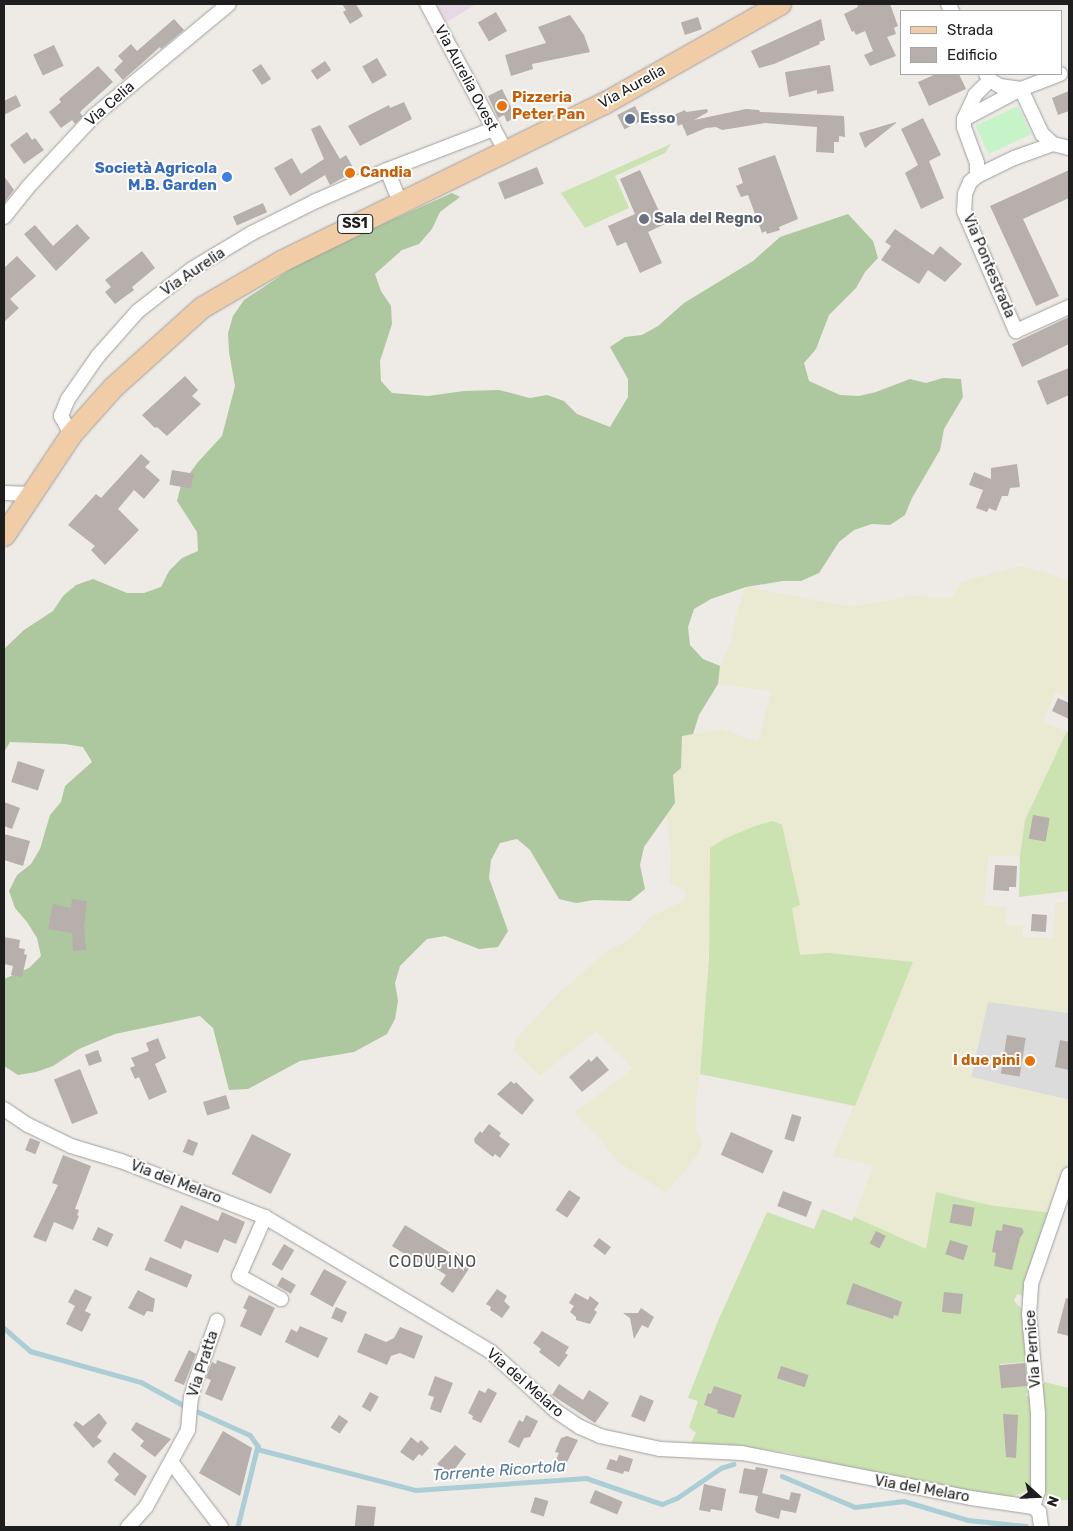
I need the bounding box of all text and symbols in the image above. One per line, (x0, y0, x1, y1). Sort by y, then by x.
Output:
legend (900, 10, 1063, 75)
text: Strada (947, 21, 993, 39)
street label: Via Aurelia Ovest (430, 22, 502, 134)
text: Edificio (947, 46, 997, 64)
street label: Via Aurelia (595, 61, 669, 113)
street label: Via Celia (82, 78, 138, 130)
place label: Pizzeria Peter Pan (512, 88, 585, 123)
marker: Pizzeria Peter Pan (496, 100, 508, 112)
place label: Esso (640, 110, 675, 128)
marker: Esso (624, 113, 636, 125)
place label: Società Agricola M.B. Garden (94, 159, 217, 194)
place label: Candia (360, 164, 412, 182)
marker: Candia (344, 167, 356, 179)
marker: Società Agricola M.B. Garden (221, 171, 233, 183)
place label: Sala del Regno (654, 210, 762, 228)
street label: Via Pontestrada (959, 211, 1019, 321)
road number: SS1 (336, 212, 374, 235)
marker: Sala del Regno (638, 213, 650, 225)
street label: Via Aurelia (157, 244, 229, 300)
place label: I due pini (953, 1052, 1020, 1070)
marker: I due pini (1024, 1055, 1036, 1067)
street label: Via del Melaro (128, 1156, 224, 1208)
district label: CODUPINO (388, 1252, 478, 1272)
street label: Via Pernice (1021, 1309, 1045, 1389)
street label: Via Pratta (184, 1329, 222, 1399)
street label: Via del Melaro (483, 1345, 567, 1421)
water label: Torrente Ricortola (432, 1457, 566, 1485)
north arrow (1013, 1471, 1063, 1521)
street label: Via del Melaro (873, 1472, 971, 1506)
text: N (1043, 1494, 1062, 1509)

